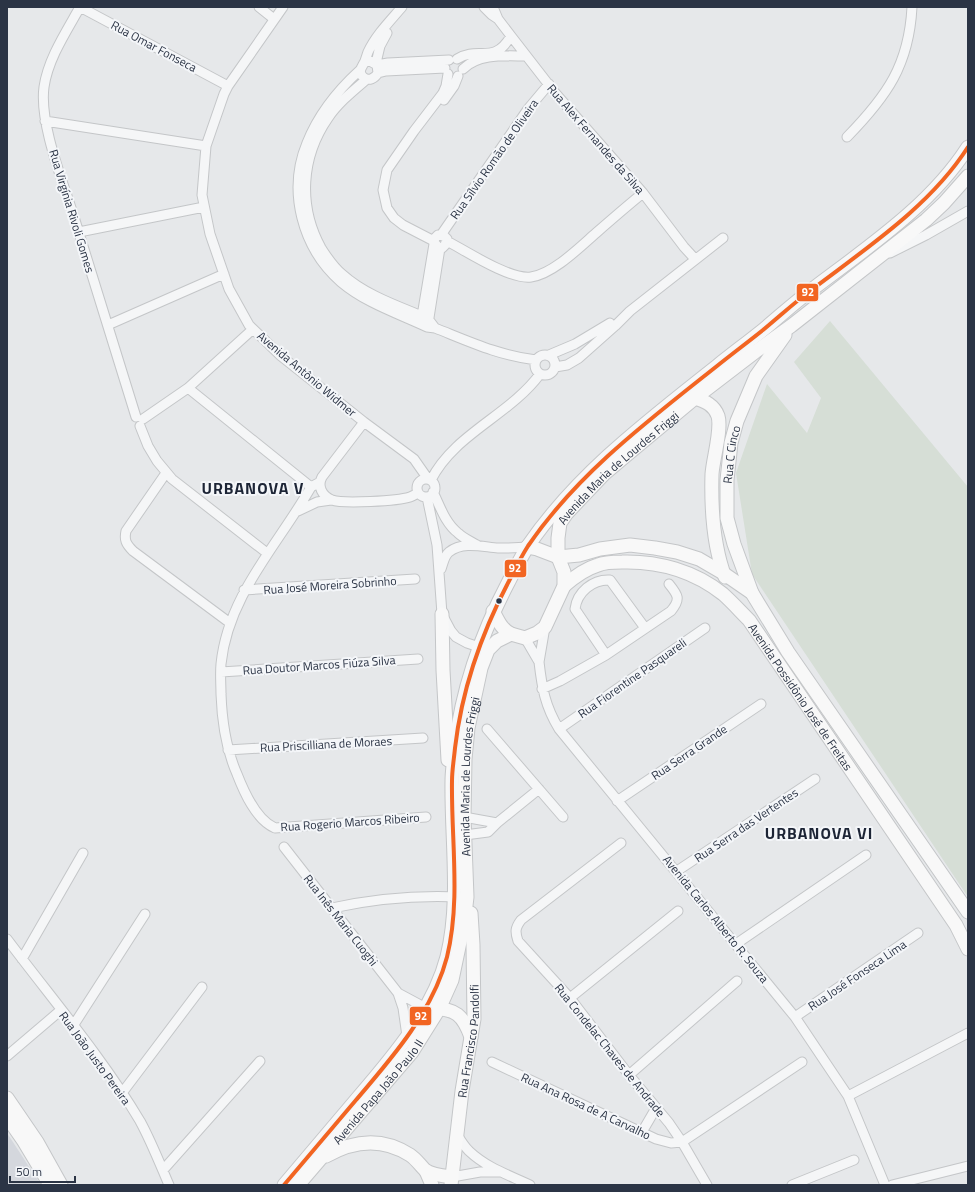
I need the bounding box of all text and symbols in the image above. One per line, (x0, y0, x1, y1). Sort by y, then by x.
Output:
street label: Rua Omar Fonseca (108, 15, 200, 77)
street label: Rua Alex Fernandes da Silva (543, 80, 649, 198)
street label: Rua Sílvio Romão de Oliveira (445, 95, 543, 223)
street label: Rua Virgínia Rivoli Gomes (44, 147, 100, 275)
line badge: 92 (796, 283, 819, 302)
text: 92 (802, 284, 814, 300)
street label: Avenida Antônio Widmer (253, 327, 361, 421)
street label: Avenida Maria de Lourdes Friggi (552, 406, 683, 528)
street label: Rua C Cinco (717, 423, 745, 484)
district label: URBANOVA V (201, 476, 305, 500)
line badge: 92 (504, 559, 527, 578)
text: 92 (509, 560, 521, 576)
street label: Rua José Moreira Sobrinho (263, 571, 397, 599)
unlabelled marker (494, 596, 504, 606)
street label: Avenida Possidônio José de Freitas (744, 619, 858, 774)
street label: Rua Fiorentine Pasquareli (574, 633, 690, 723)
street label: Rua Doutor Marcos Fiúza Silva (242, 650, 396, 680)
street label: Avenida Maria de Lourdes Friggi (454, 695, 484, 857)
street label: Rua Serra Grande (647, 719, 731, 785)
street label: Rua Priscilliana de Moraes (259, 731, 393, 757)
street label: Rua Serra das Vertentes (690, 783, 802, 867)
street label: Rua Rogerio Marcos Ribeiro (280, 808, 420, 836)
district label: URBANOVA VI (765, 821, 873, 845)
street label: Avenida Carlos Alberto R. Souza (658, 851, 774, 987)
street label: Rua Inês Maria Cuoghi (299, 870, 383, 970)
street label: Rua José Fonseca Lima (804, 935, 910, 1015)
street label: Rua Condelac Chaves de Andrade (550, 979, 670, 1121)
street label: Rua Francisco Pandolfi (452, 984, 483, 1099)
line badge: 92 (409, 1006, 432, 1026)
street label: Rua João Justo Pereira (54, 1007, 136, 1109)
text: 92 (415, 1008, 427, 1024)
street label: Avenida Papa João Paulo II (328, 1035, 428, 1148)
street label: Rua Ana Rosa de A Carvalho (518, 1068, 654, 1144)
scale bar (10, 1158, 75, 1184)
text: 50 m (16, 1162, 42, 1181)

